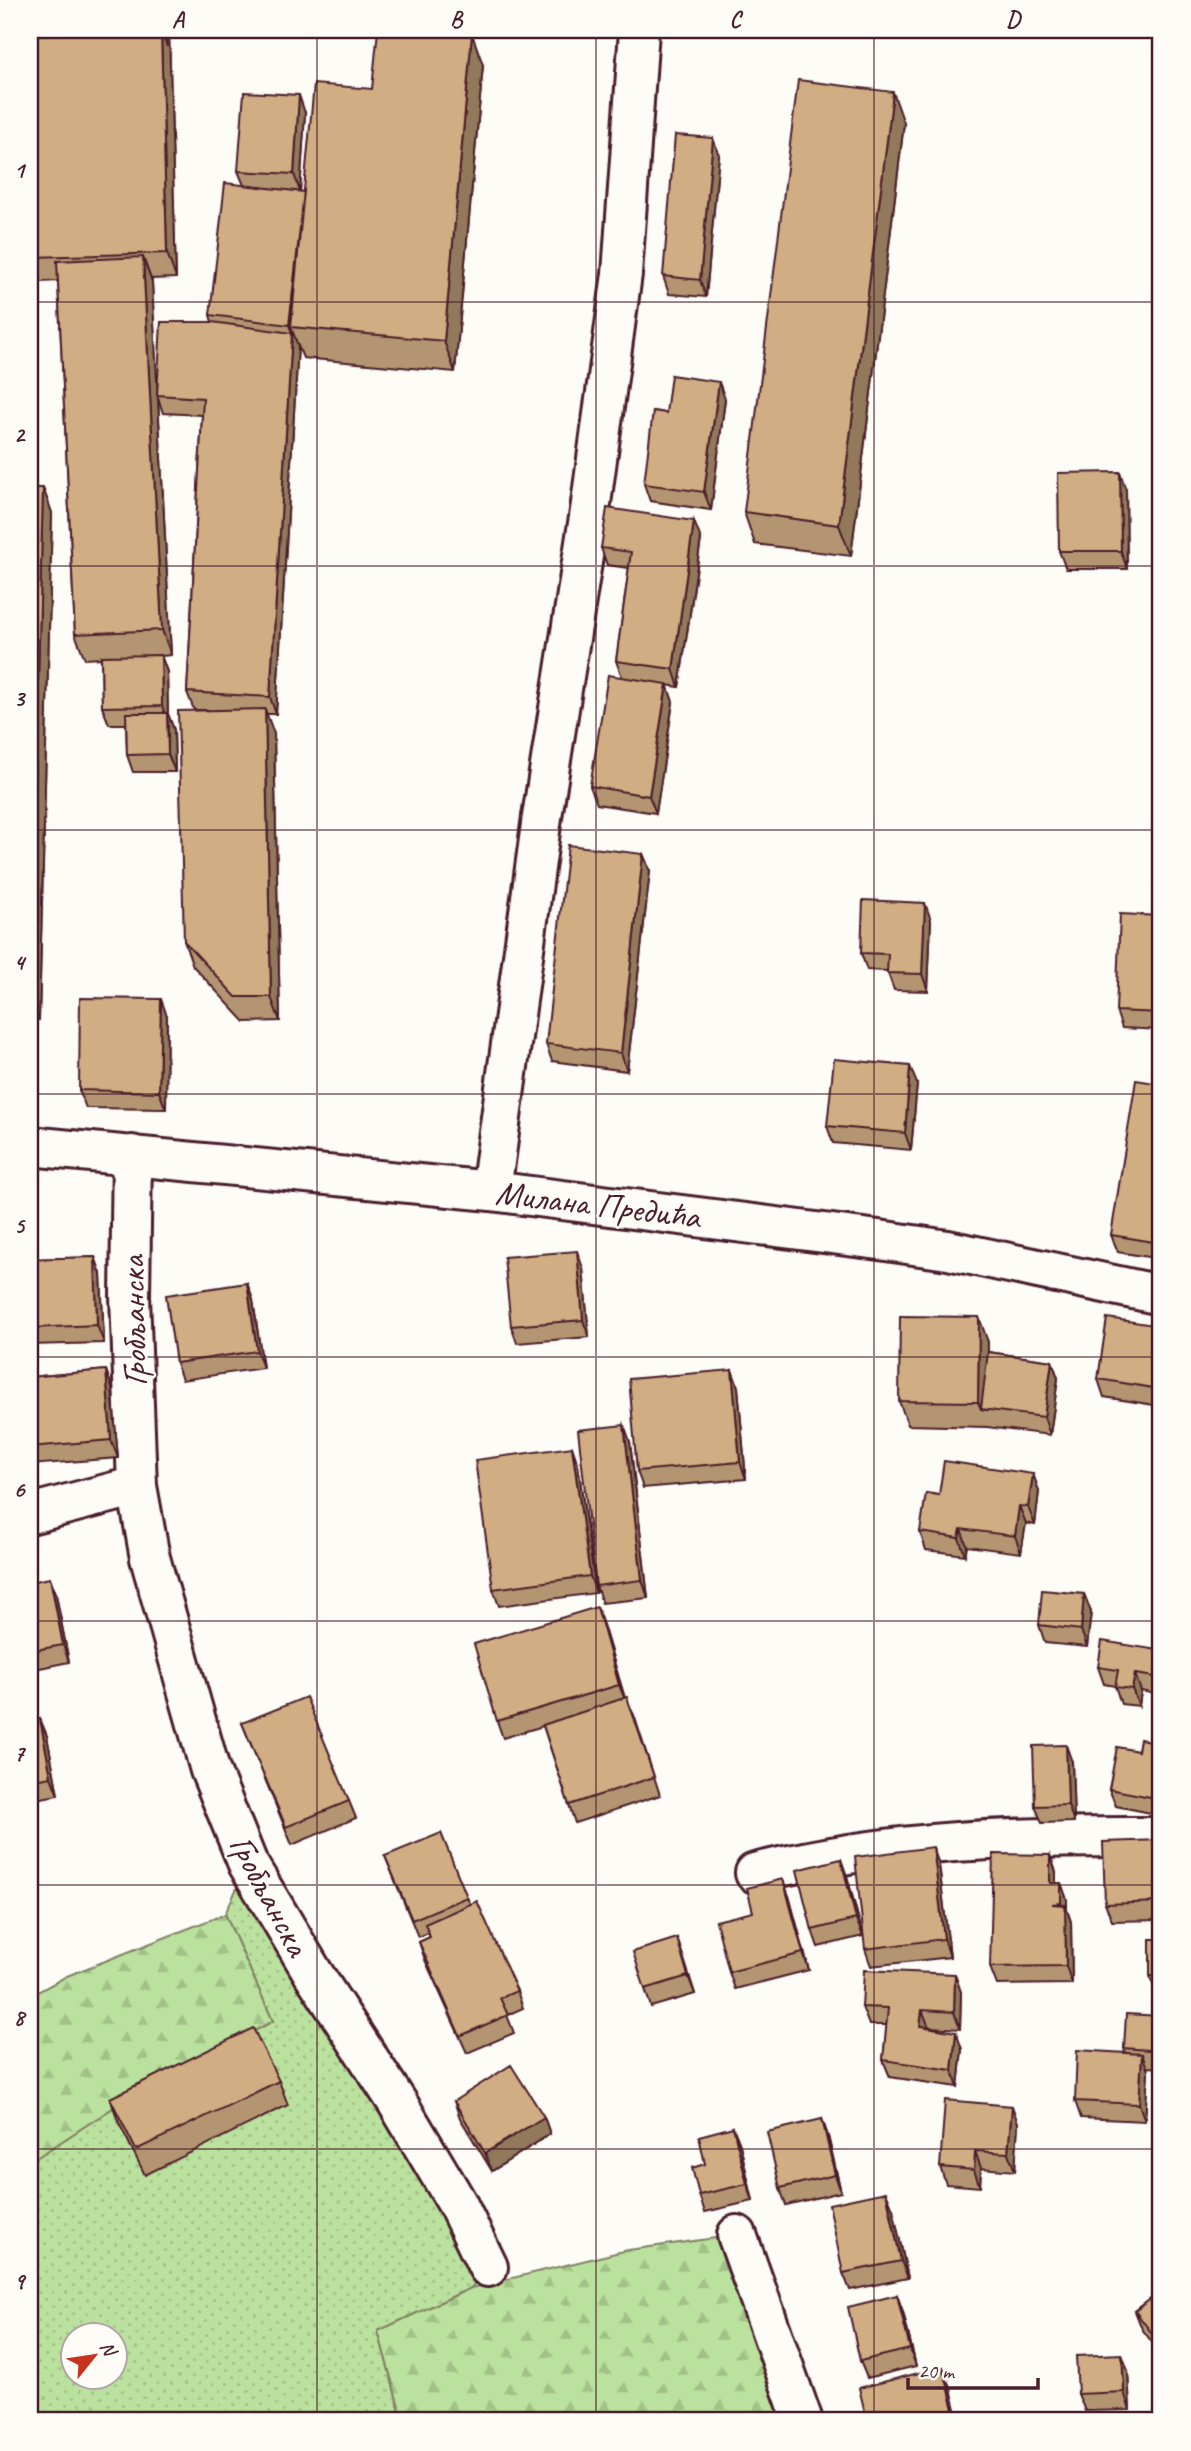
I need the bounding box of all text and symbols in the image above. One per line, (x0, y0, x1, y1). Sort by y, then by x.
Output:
text: A (172, 5, 186, 34)
text: B (450, 5, 464, 34)
text: C (730, 5, 744, 34)
text: D (1006, 5, 1022, 34)
text: 1 (14, 156, 27, 185)
text: 2 (14, 420, 27, 449)
text: 3 (14, 684, 27, 713)
text: 4 (14, 948, 27, 977)
street label: Милана Предића (493, 1170, 705, 1240)
text: 5 (14, 1211, 26, 1240)
street label: Гробљанска (110, 1253, 157, 1387)
text: 6 (14, 1475, 27, 1504)
text: 7 (14, 1739, 27, 1768)
street label: Гробљанска (219, 1827, 321, 1965)
text: 8 (14, 2003, 27, 2032)
text: 9 (14, 2267, 27, 2296)
north arrow (60, 2322, 130, 2392)
text: N (95, 2337, 123, 2362)
scale bar (908, 2346, 1037, 2390)
text: 20 m (918, 2358, 956, 2384)

